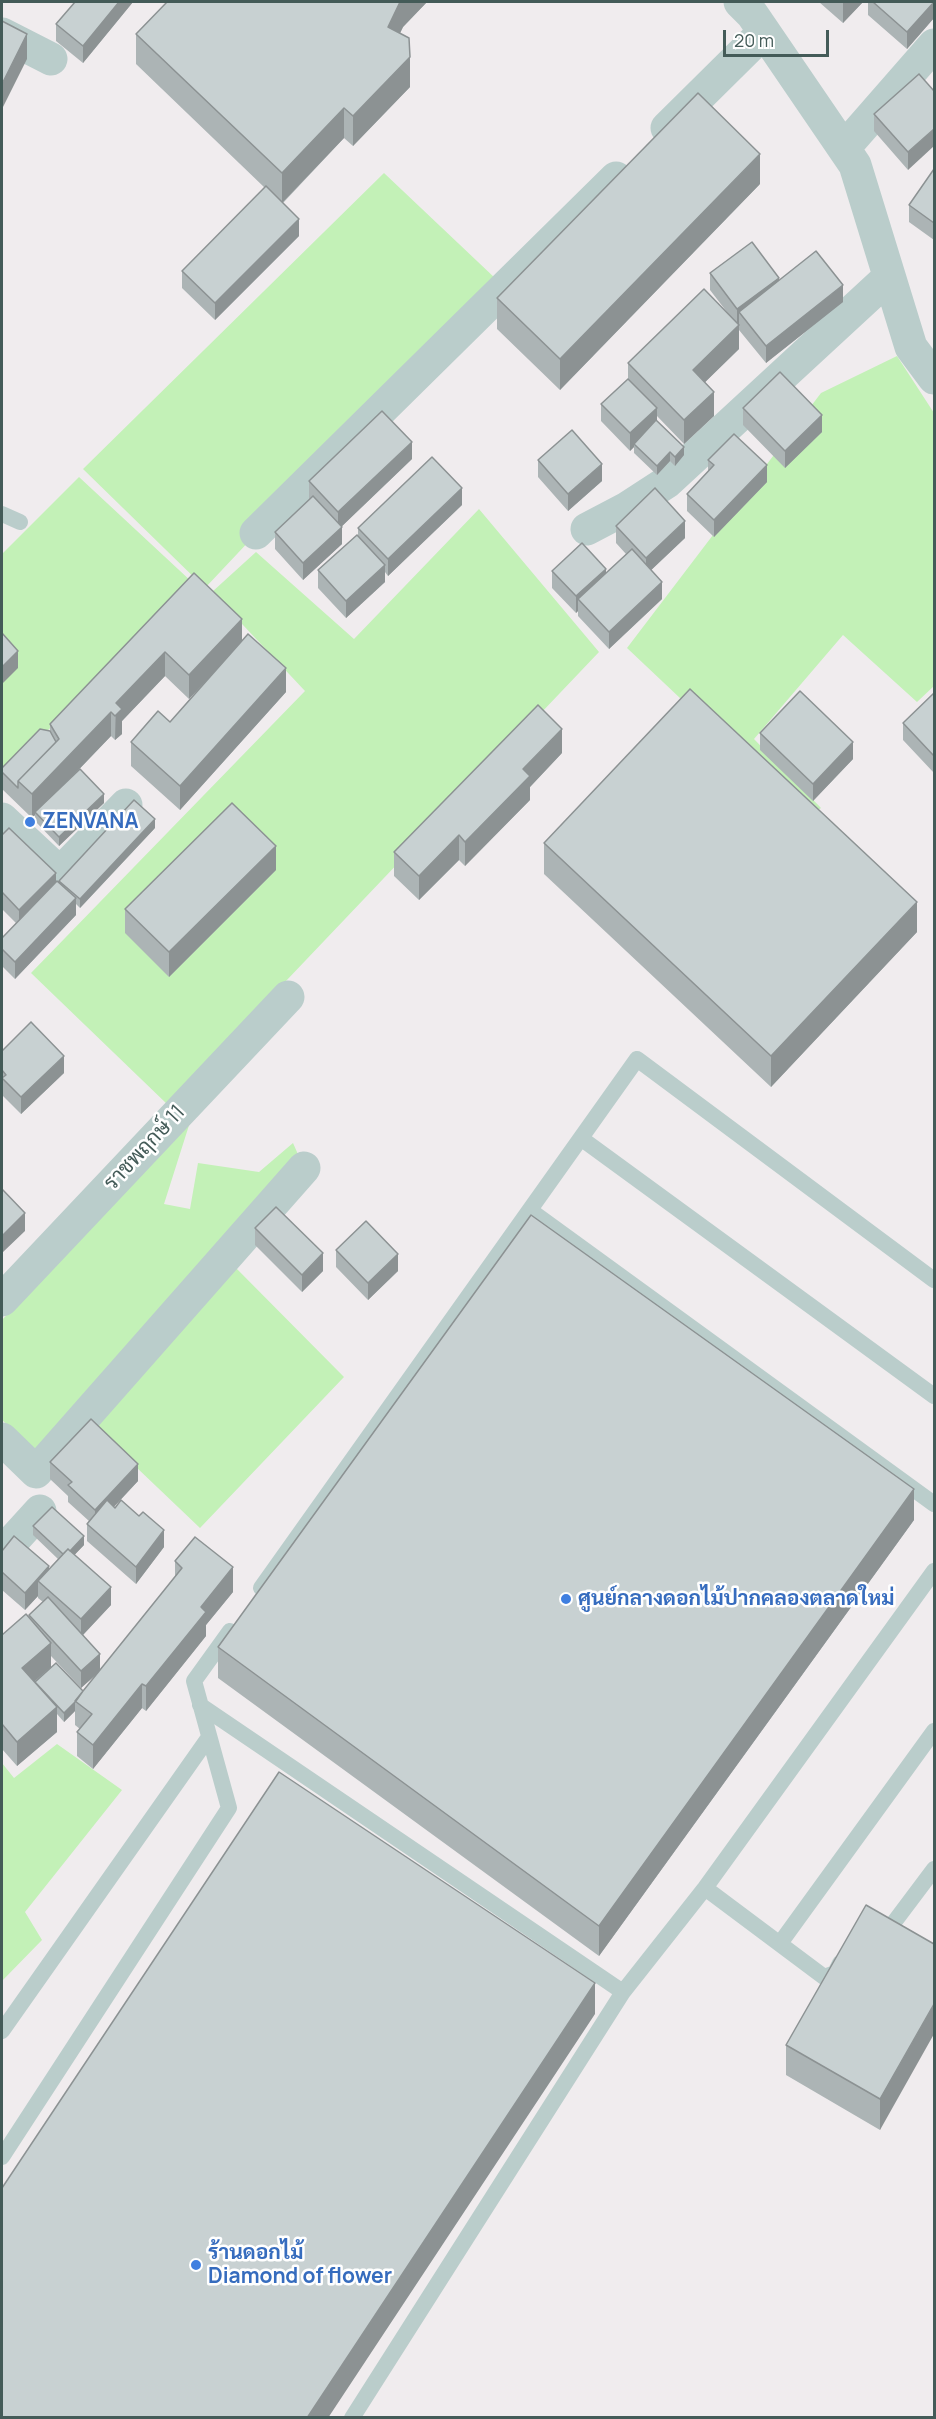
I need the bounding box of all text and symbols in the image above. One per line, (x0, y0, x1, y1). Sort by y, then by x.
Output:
scale bar (726, 18, 832, 56)
text: 20 m (734, 28, 774, 52)
place label: ZENVANA (42, 809, 139, 835)
marker: ZENVANA (23, 815, 37, 829)
street label: ราชพฤกษ์ 11 (99, 1100, 191, 1196)
place label: ศูนย์กลางดอกไม้ปากคลองตลาดใหม่ (578, 1586, 895, 1612)
marker: ศูนย์กลางดอกไม้ปากคลองตลาดใหม่ (559, 1592, 573, 1606)
place label: ร้านดอกไม้ Diamond of flower (208, 2240, 392, 2290)
marker: ร้านดอกไม้ Diamond of flower (189, 2258, 203, 2272)

